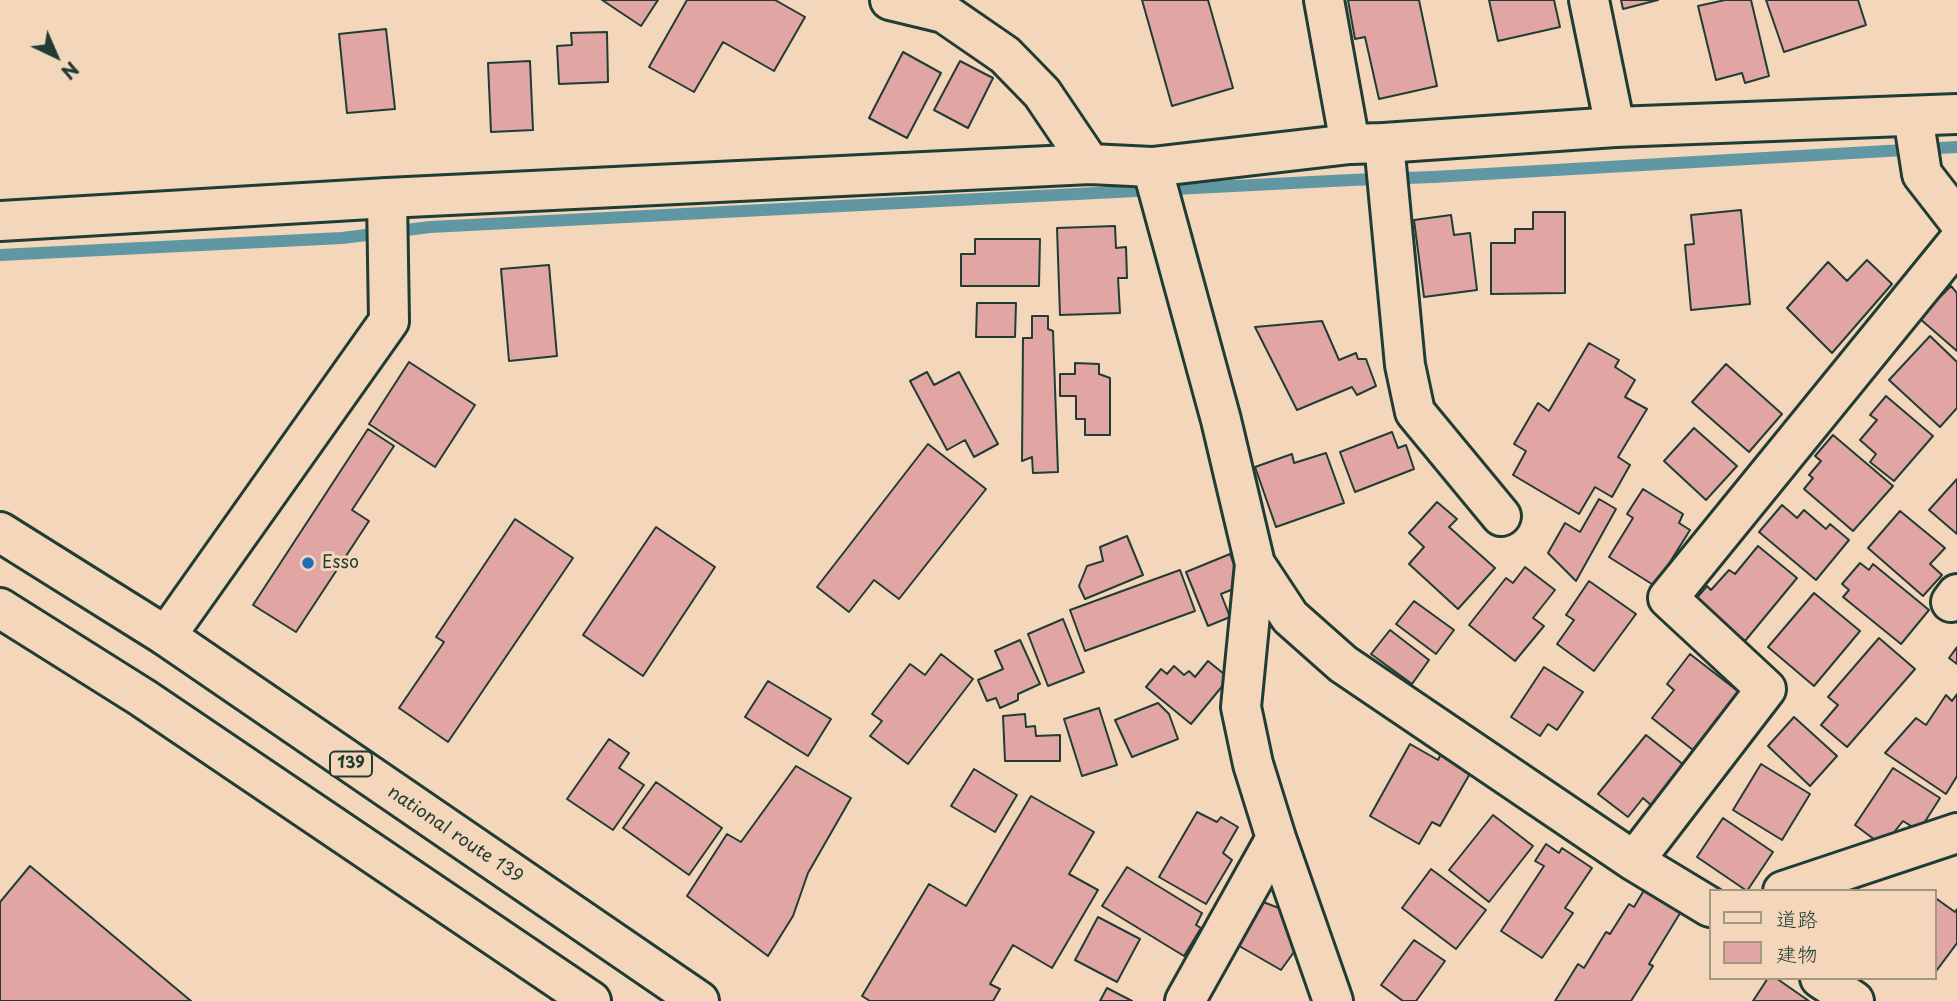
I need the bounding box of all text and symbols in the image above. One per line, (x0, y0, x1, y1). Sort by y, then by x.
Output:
north arrow (21, 21, 91, 91)
text: N (55, 56, 86, 86)
place label: Esso (322, 552, 359, 574)
marker: Esso (300, 555, 316, 571)
road number: 139 (330, 751, 372, 776)
street label: national route 139 (383, 782, 527, 888)
legend (1708, 889, 1936, 980)
text: 道路 (1776, 902, 1818, 934)
text: 建物 (1776, 937, 1818, 969)

